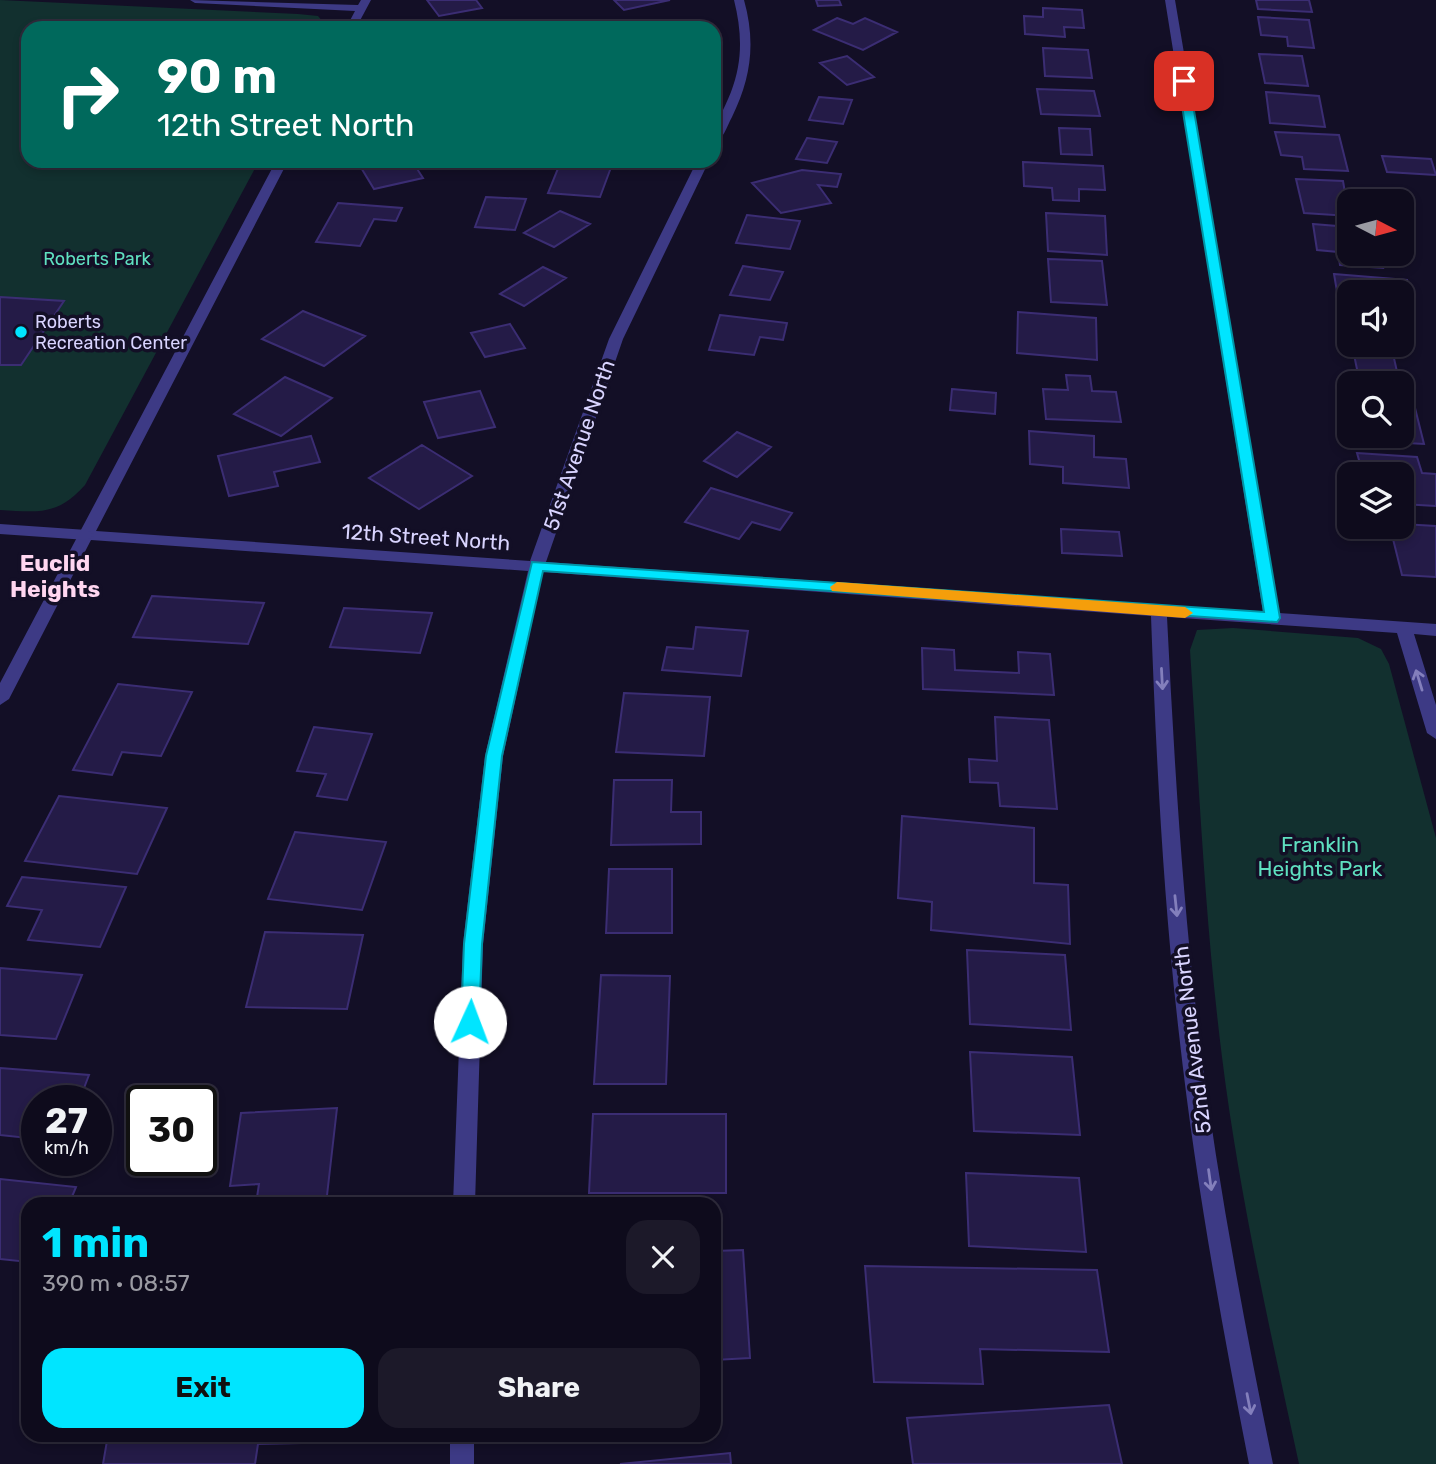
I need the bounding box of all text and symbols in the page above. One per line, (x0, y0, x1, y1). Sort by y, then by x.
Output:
text: 90 m (157, 47, 277, 105)
icon: right (42, 49, 133, 140)
pin (1154, 51, 1214, 111)
icon: arrive (1165, 62, 1203, 100)
text: 12th Street North (157, 106, 414, 144)
north arrow (1337, 189, 1414, 266)
map controls (1337, 189, 1414, 539)
park label: Roberts Park (43, 248, 152, 270)
button: sound (1337, 280, 1414, 357)
place label: Roberts Recreation Center (35, 311, 187, 354)
marker: Roberts Recreation Center (13, 324, 29, 340)
street label: 51st Avenue North (538, 356, 620, 534)
button: search (1337, 371, 1414, 448)
button: layers (1337, 462, 1414, 539)
street label: 12th Street North (341, 519, 511, 555)
district label: Euclid Heights (10, 549, 100, 603)
one-way arrow (1155, 667, 1168, 690)
one-way arrow (1412, 669, 1425, 691)
park label: Franklin Heights Park (1258, 832, 1383, 881)
one-way arrow (1170, 894, 1183, 917)
street label: 52nd Avenue North (1168, 945, 1216, 1135)
position arrow (433, 985, 507, 1059)
speed limit sign: 30 (126, 1085, 217, 1176)
text: 27 (45, 1100, 88, 1142)
text: km/h (44, 1137, 89, 1159)
one-way arrow (1203, 1169, 1216, 1191)
text: 1 min (42, 1218, 149, 1268)
button: close (626, 1220, 700, 1294)
text: 390 m · 08:57 (42, 1269, 190, 1297)
button: Exit (42, 1348, 364, 1428)
button: Share (378, 1348, 700, 1428)
one-way arrow (1243, 1392, 1256, 1415)

